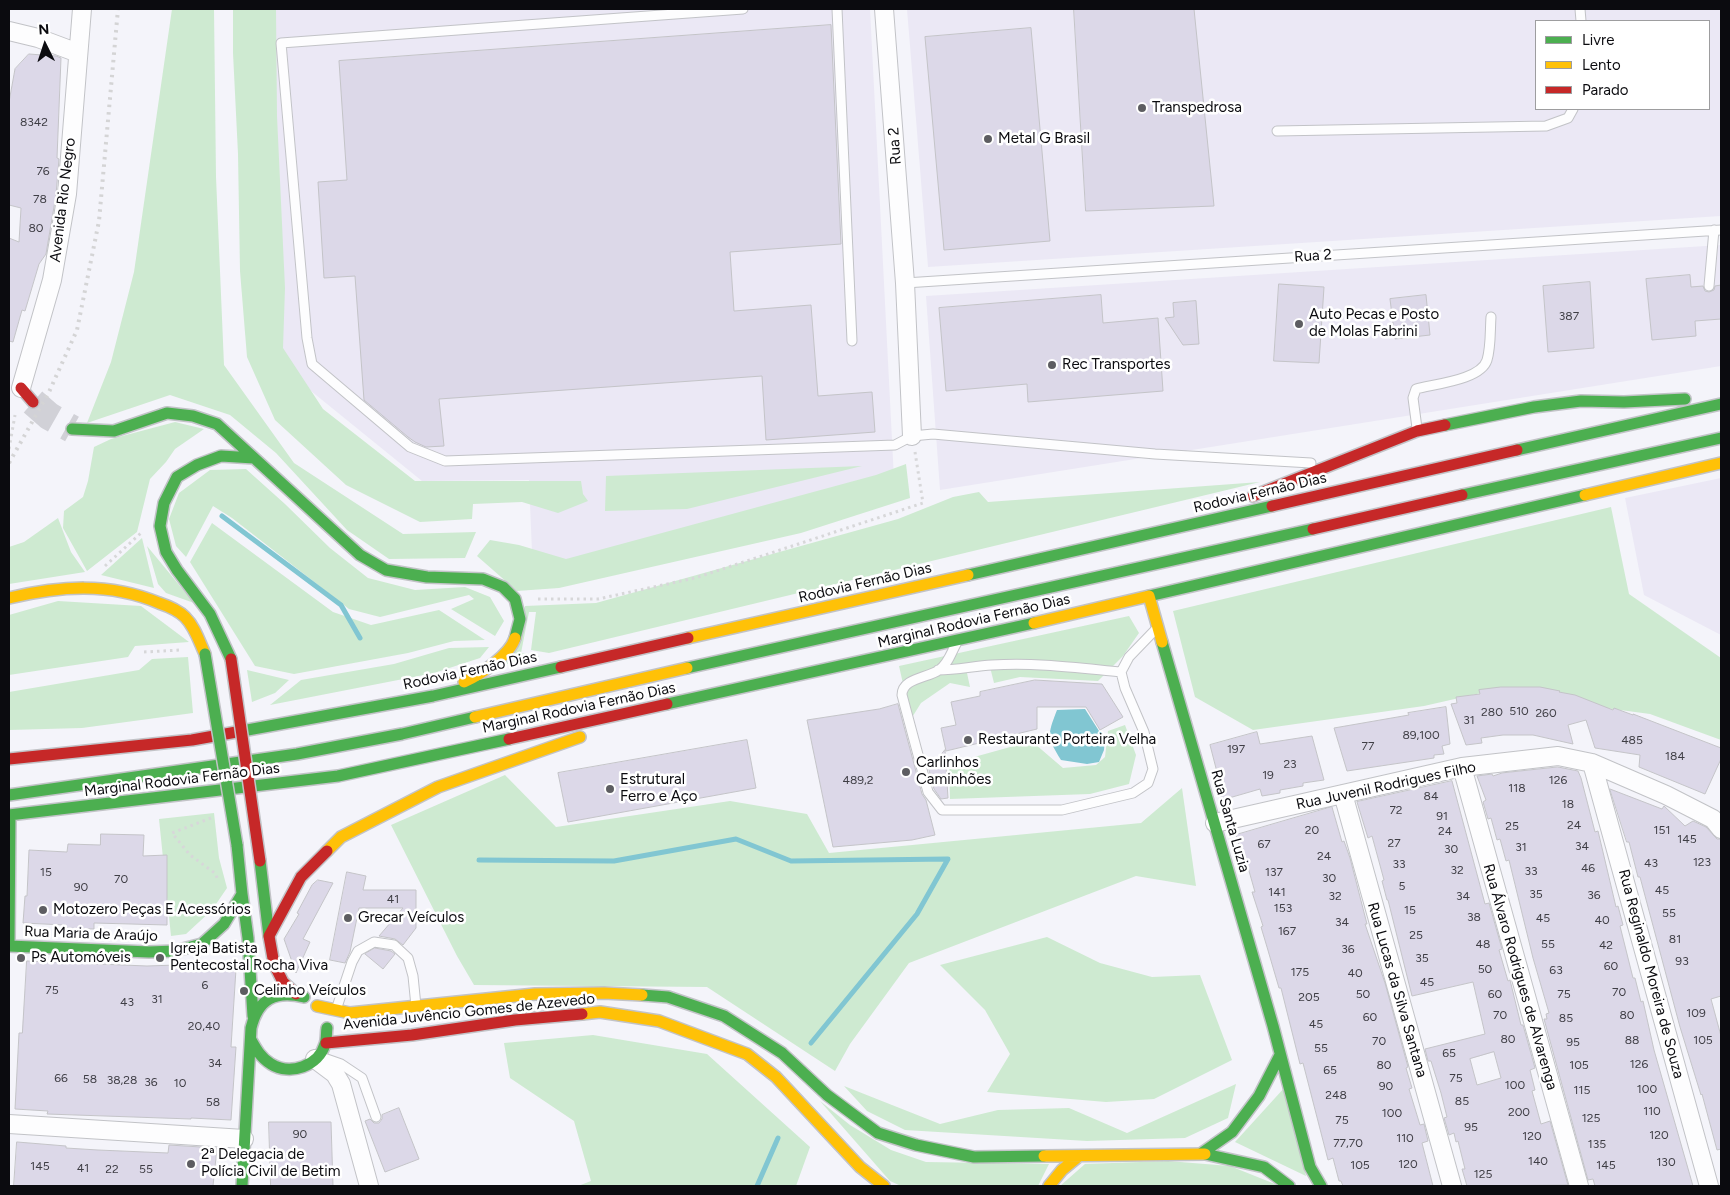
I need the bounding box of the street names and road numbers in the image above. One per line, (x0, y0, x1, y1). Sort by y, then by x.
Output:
street label: Rua 2 (885, 127, 905, 165)
street label: Avenida Rio Negro (46, 137, 80, 263)
street label: Rua 2 (1294, 246, 1332, 266)
street label: Rodovia Fernão Dias (1192, 469, 1328, 517)
street label: Rodovia Fernão Dias (797, 559, 933, 607)
street label: Marginal Rodovia Fernão Dias (876, 590, 1072, 652)
street label: Rodovia Fernão Dias (402, 648, 538, 694)
street label: Marginal Rodovia Fernão Dias (481, 679, 677, 737)
street label: Rua Juvenil Rodrigues Filho (1294, 758, 1478, 814)
street label: Marginal Rodovia Fernão Dias (83, 759, 281, 801)
street label: Rua Santa Luzia (1207, 768, 1253, 874)
street label: Rua Álvaro Rodrigues de Alvarenga (1479, 862, 1561, 1092)
street label: Rua Reginaldo Moreira de Souza (1614, 867, 1688, 1081)
street label: Rua Lucas da Silva Santana (1363, 900, 1431, 1080)
street label: Rua Maria de Araújo (24, 923, 158, 945)
street label: Avenida Juvêncio Gomes de Azevedo (342, 990, 596, 1034)

